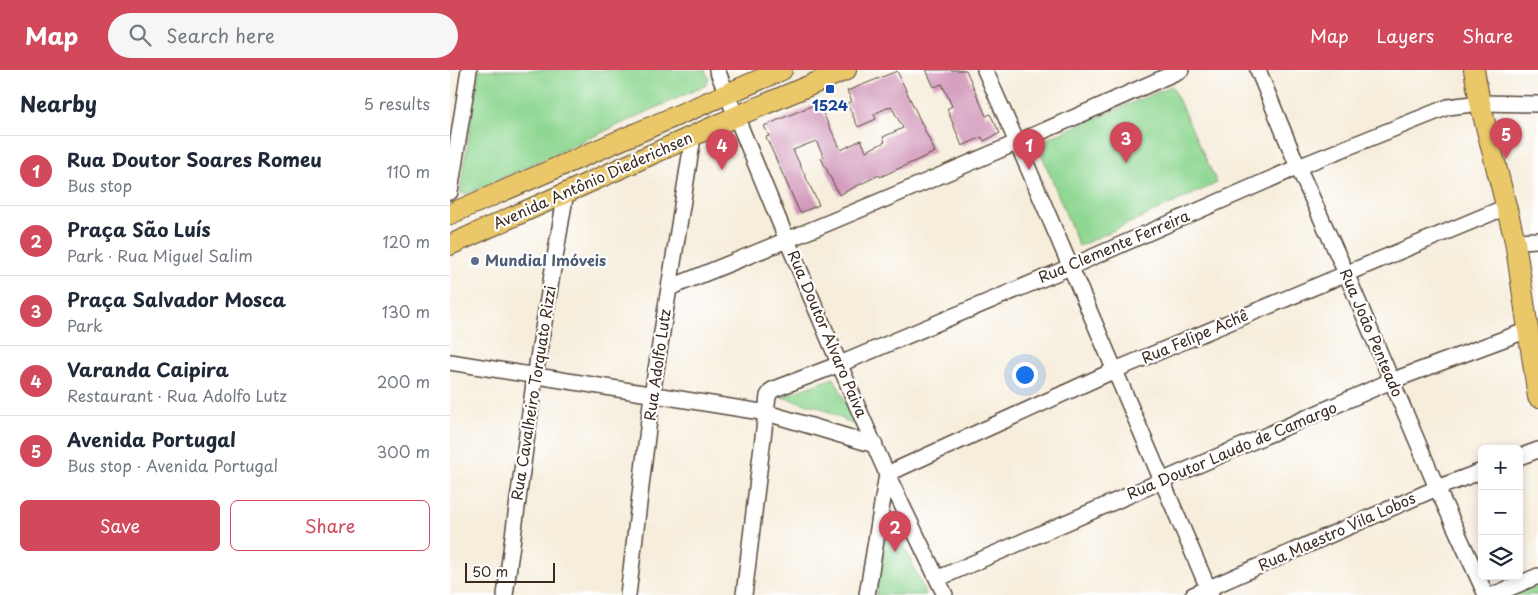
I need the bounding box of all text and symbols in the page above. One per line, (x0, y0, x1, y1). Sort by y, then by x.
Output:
search box (108, 13, 458, 58)
text: Map (25, 17, 78, 53)
icon: search (126, 21, 154, 49)
text: Search here (166, 21, 275, 49)
text: Map (1310, 22, 1349, 49)
text: Layers (1377, 22, 1434, 49)
text: Share (1462, 22, 1513, 49)
marker: 1524 (824, 83, 836, 95)
text: Nearby (20, 87, 97, 119)
text: 5 results (363, 91, 430, 115)
place label: 1524 (812, 93, 848, 116)
pin: 5 (1490, 118, 1522, 159)
pin: 3 (1110, 122, 1142, 163)
street label: Avenida Antônio Diederichsen (489, 125, 696, 234)
pin: 4 (706, 129, 738, 170)
pin: 1 (1013, 129, 1045, 170)
text: Rua Doutor Soares Romeu (67, 145, 322, 173)
text: 1 (32, 159, 40, 183)
text: 110 m (387, 159, 430, 183)
text: Bus stop (67, 173, 132, 197)
street label: Rua Clemente Ferreira (1034, 203, 1193, 288)
text: Praça São Luís (67, 215, 211, 243)
text: 2 (30, 229, 42, 253)
text: 120 m (383, 229, 430, 253)
text: Park · Rua Miguel Salim (67, 243, 253, 267)
street label: Rua Doutor Alvaro Paiva (783, 246, 874, 421)
place label: Mundial Imóveis (485, 248, 606, 271)
marker: Mundial Imóveis (469, 255, 481, 267)
street label: Rua João Penteado (1335, 265, 1410, 400)
street label: Rua Cavalheiro Torquato Rizzi (504, 284, 561, 502)
text: Praça Salvador Mosca (67, 285, 286, 313)
text: 3 (31, 299, 41, 323)
text: 130 m (382, 299, 430, 323)
street label: Rua Felipe Achê (1137, 303, 1251, 368)
street label: Rua Adolfo Lutz (637, 307, 676, 422)
text: Park (67, 313, 103, 337)
text: Varanda Caipira (67, 355, 229, 383)
your location (1012, 362, 1038, 388)
text: 4 (31, 369, 41, 393)
text: 200 m (377, 369, 430, 393)
text: Restaurant · Rua Adolfo Lutz (67, 383, 287, 407)
street label: Rua Doutor Laudo de Camargo (1123, 395, 1340, 504)
text: Avenida Portugal (67, 425, 236, 453)
text: 5 (31, 439, 41, 463)
text: 300 m (376, 439, 430, 463)
map controls (1478, 445, 1523, 580)
button: + (1478, 445, 1523, 490)
text: Bus stop · Avenida Portugal (67, 453, 278, 477)
street label: Rua Maestro Vila Lobos (1254, 485, 1419, 576)
button: − (1478, 490, 1523, 535)
button: Save (20, 500, 220, 551)
button: Share (230, 500, 430, 551)
pin: 2 (879, 511, 911, 552)
button: layers (1478, 535, 1523, 580)
scale bar (465, 560, 555, 583)
text: 50 m (472, 561, 508, 582)

